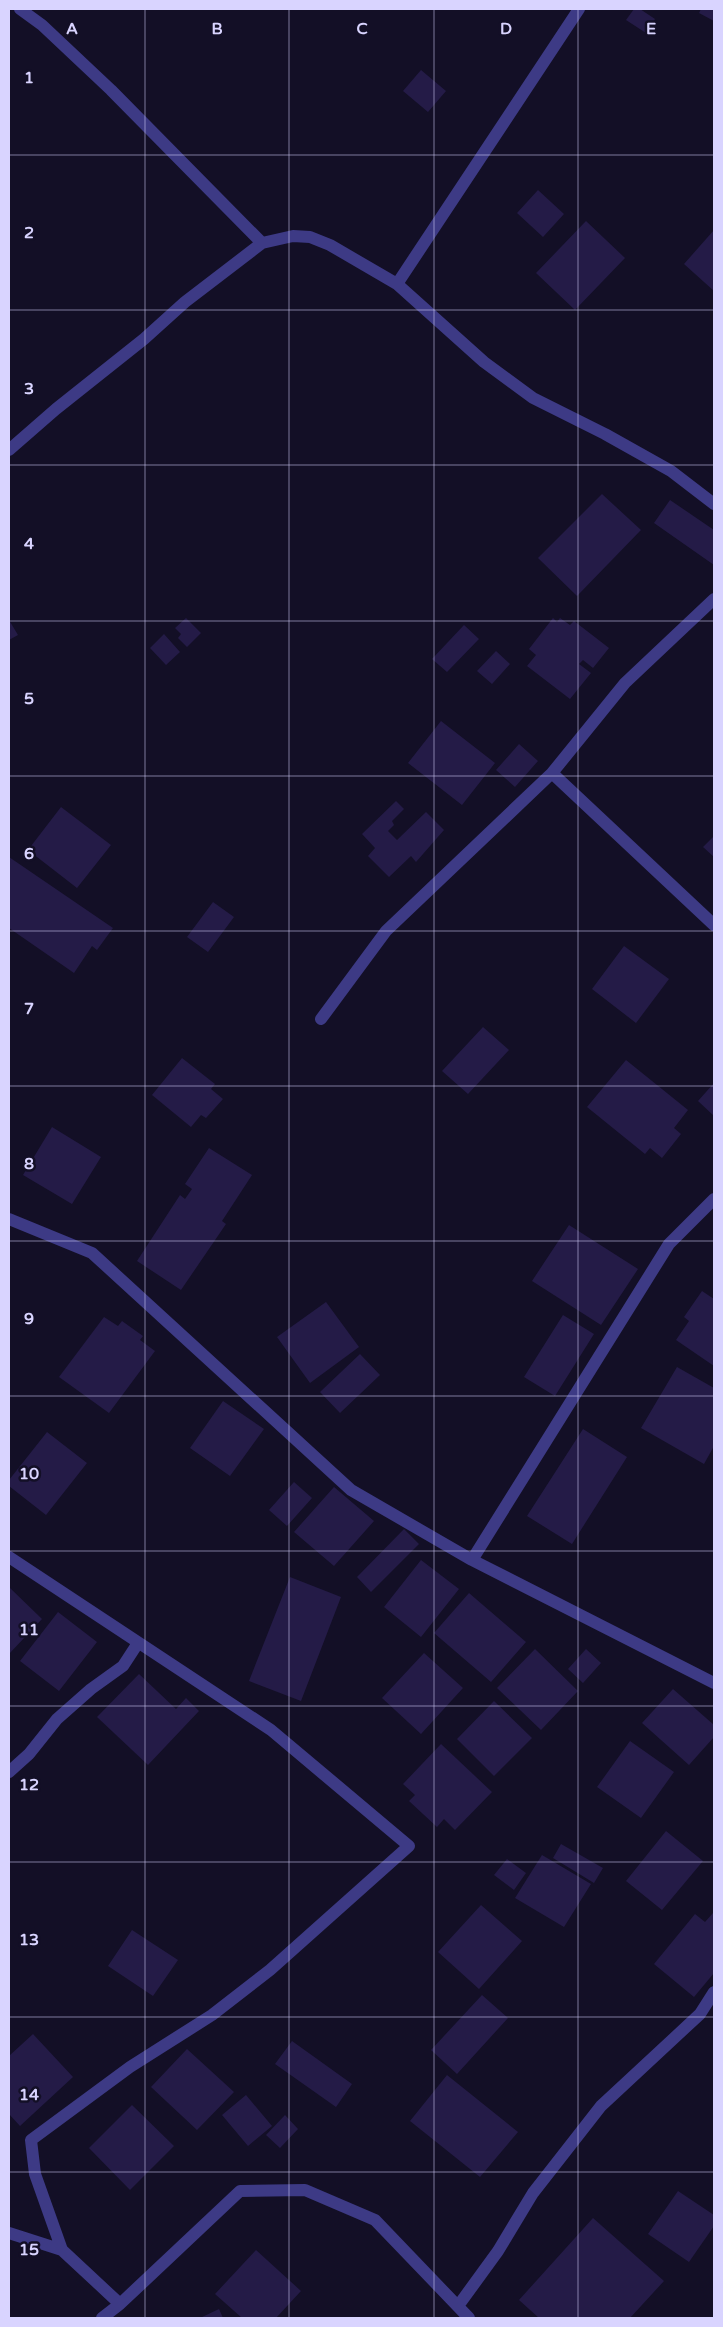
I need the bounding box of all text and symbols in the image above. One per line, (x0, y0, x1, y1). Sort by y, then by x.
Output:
text: A (66, 19, 78, 39)
text: B (211, 19, 223, 39)
text: C (356, 19, 368, 39)
text: D (500, 19, 512, 39)
text: E (646, 19, 656, 39)
text: 1 (24, 68, 34, 88)
text: 2 (24, 223, 34, 243)
text: 3 (24, 379, 34, 399)
text: 4 (24, 534, 34, 554)
text: 5 (24, 689, 34, 709)
text: 6 (24, 844, 34, 864)
text: 7 (24, 999, 34, 1019)
text: 8 (24, 1154, 34, 1174)
text: 9 (24, 1309, 34, 1329)
text: 10 (19, 1464, 39, 1484)
text: 11 (19, 1620, 39, 1640)
text: 12 (19, 1775, 39, 1795)
text: 13 (19, 1930, 39, 1950)
text: 14 (19, 2085, 39, 2105)
text: 15 (19, 2240, 39, 2260)

